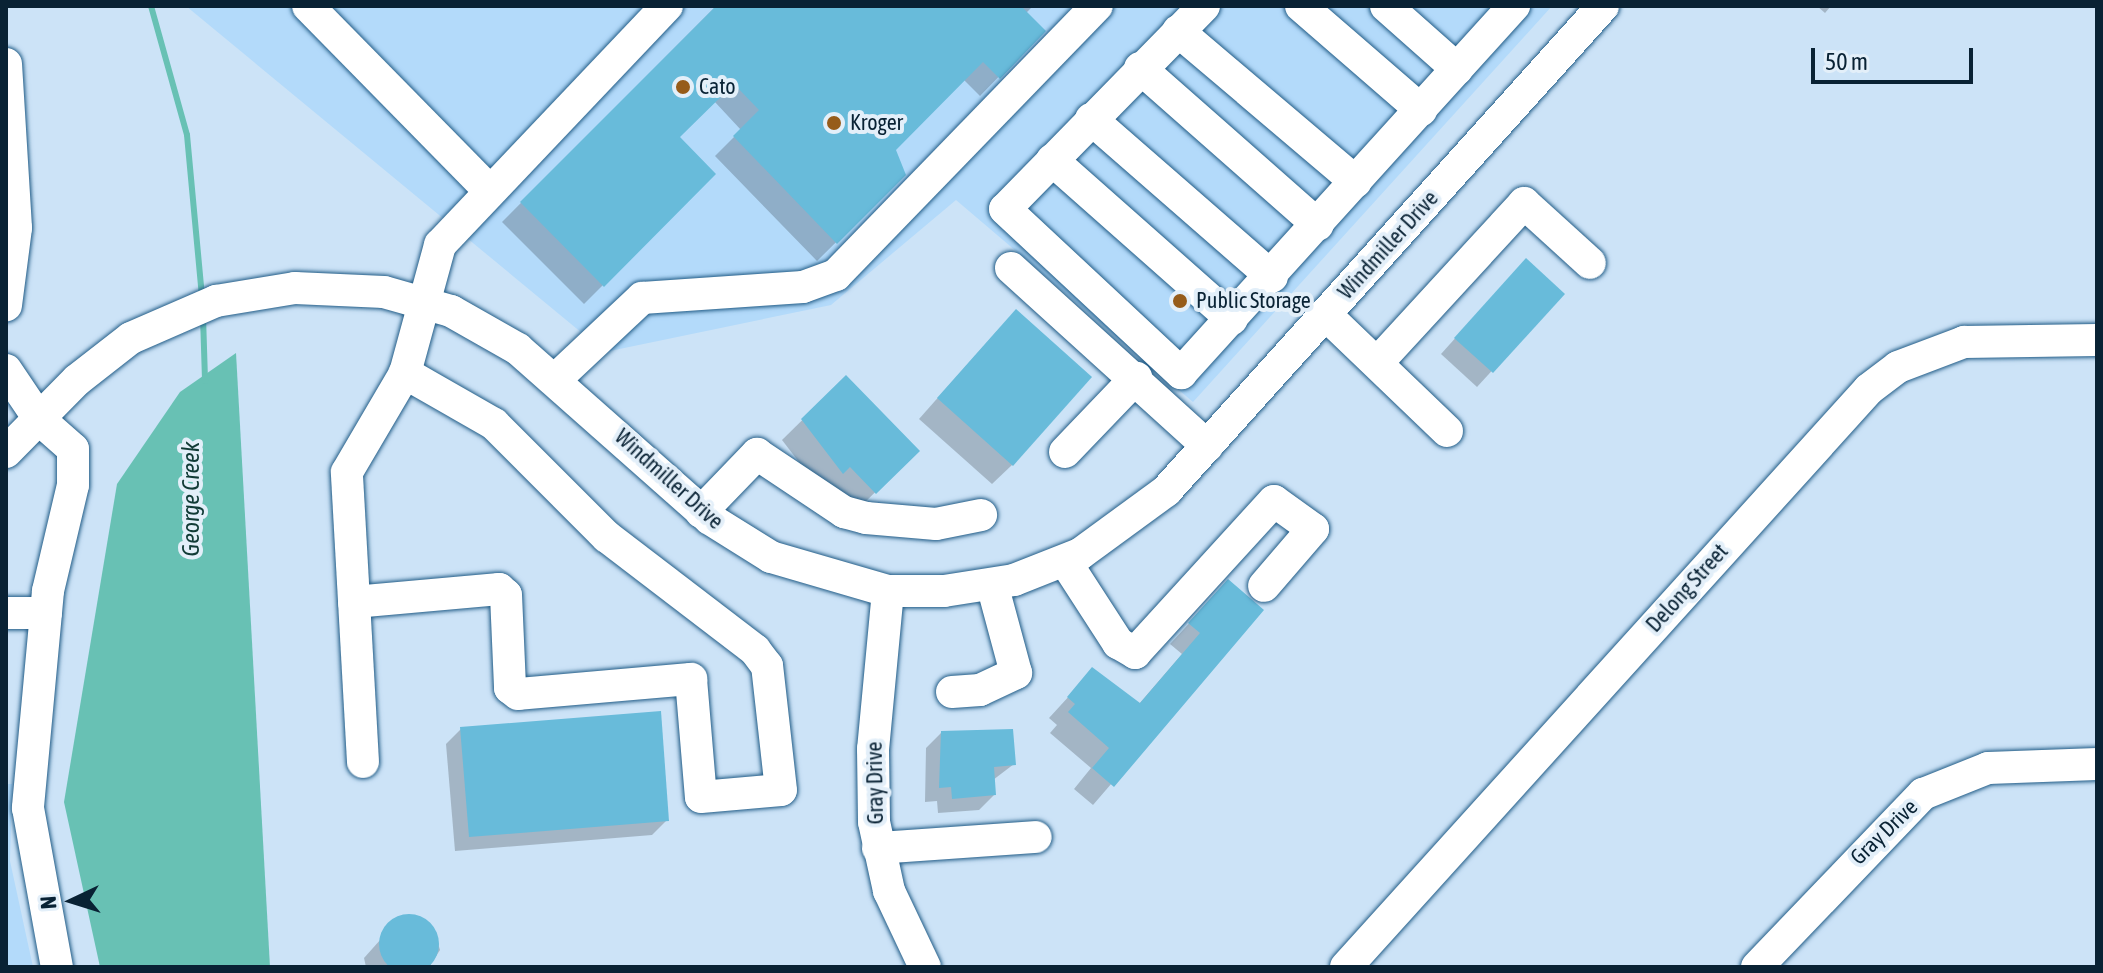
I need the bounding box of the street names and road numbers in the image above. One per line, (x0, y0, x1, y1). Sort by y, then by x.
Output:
street label: Windmiller Drive (1332, 185, 1444, 305)
street label: Windmiller Drive (609, 423, 729, 535)
street label: Delong Street (1640, 538, 1734, 638)
street label: Gray Drive (861, 741, 889, 825)
street label: Gray Drive (1845, 794, 1923, 870)

